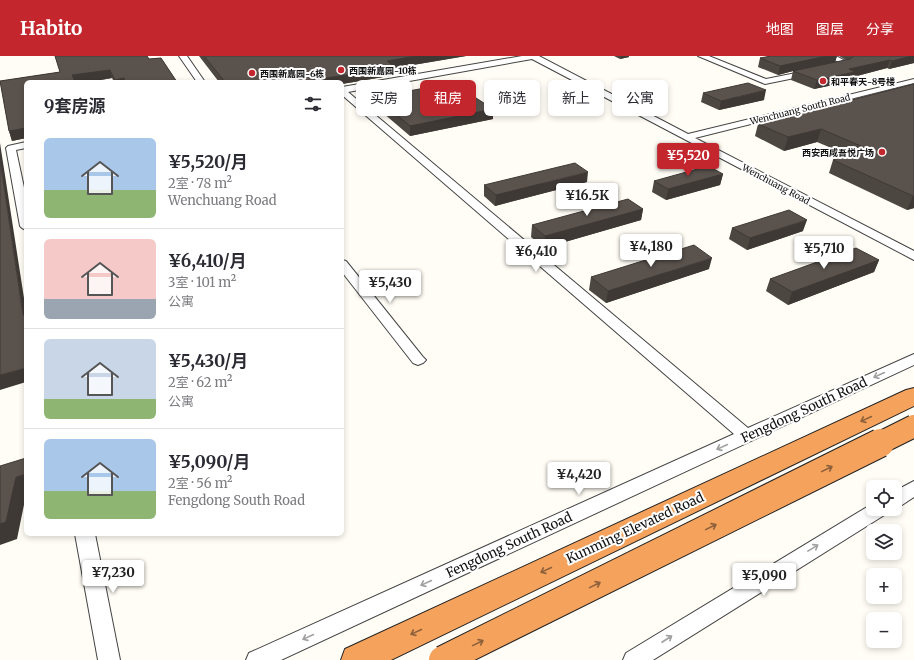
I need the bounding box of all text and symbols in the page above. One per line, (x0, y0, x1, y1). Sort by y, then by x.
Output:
text: Habito (20, 16, 82, 40)
text: 地图 (766, 20, 794, 38)
text: 图层 (816, 20, 844, 38)
text: 分享 (866, 20, 894, 38)
marker: 西围新嘉园-10栋 (336, 65, 346, 75)
place label: 西围新嘉园-10栋 (349, 65, 417, 76)
marker: 西围新嘉园-6栋 (247, 68, 257, 78)
place label: 西围新嘉园-6栋 (260, 68, 324, 79)
marker: 和平春天-8号楼 (818, 76, 828, 86)
place label: 和平春天-8号楼 (831, 76, 895, 87)
chip: 买房 (356, 80, 412, 116)
chip: 租房 (420, 80, 476, 116)
chip: 筛选 (484, 80, 540, 116)
chip: 新上 (548, 80, 604, 116)
chip: 公寓 (612, 80, 668, 116)
street label: Wenchuang South Road (748, 91, 852, 127)
icon: filters (302, 93, 324, 115)
text: 9套房源 (44, 95, 106, 117)
pin: ¥5,520 (655, 143, 721, 177)
text: ¥5,520 (666, 147, 710, 164)
place label: 西安西咸吾悦广场 (802, 147, 874, 158)
marker: 西安西咸吾悦广场 (877, 147, 887, 157)
text: ¥5,520/月 (168, 151, 248, 173)
icon: home (76, 154, 124, 202)
street label: Wenchuang Road (739, 161, 812, 207)
text: 2室 · 78 m² (168, 175, 232, 192)
pin: ¥16.5K (554, 183, 620, 217)
text: ¥16.5K (565, 187, 609, 204)
text: Wenchuang Road (168, 192, 277, 209)
pin: ¥4,180 (618, 234, 684, 268)
pin: ¥5,710 (791, 236, 857, 270)
text: ¥4,180 (629, 238, 673, 255)
pin: ¥6,410 (503, 239, 569, 273)
text: ¥5,710 (803, 240, 845, 257)
text: ¥6,410 (515, 243, 557, 260)
text: ¥6,410/月 (168, 250, 247, 272)
icon: home (76, 255, 124, 303)
pin: ¥5,430 (357, 270, 423, 304)
text: 3室 · 101 m² (168, 274, 236, 291)
text: ¥5,430 (368, 274, 412, 291)
text: 公寓 (168, 293, 194, 310)
text: ¥5,430/月 (168, 350, 248, 372)
icon: home (76, 355, 124, 403)
one-way arrow (873, 372, 885, 379)
street label: Fengdong South Road (738, 373, 870, 447)
text: 2室 · 62 m² (168, 374, 232, 391)
text: 公寓 (168, 393, 194, 410)
one-way arrow (860, 416, 872, 423)
one-way arrow (717, 444, 729, 452)
text: ¥5,090/月 (168, 451, 250, 473)
icon: home (76, 455, 124, 503)
pin: ¥4,420 (546, 462, 612, 496)
one-way arrow (821, 465, 833, 472)
text: ¥4,420 (556, 466, 602, 483)
text: 2室 · 56 m² (168, 475, 233, 492)
map controls (866, 480, 902, 648)
button: locate (866, 480, 902, 516)
street label: Kunming Elevated Road (563, 489, 707, 567)
text: Fengdong South Road (168, 492, 305, 509)
street label: Fengdong South Road (443, 508, 575, 582)
one-way arrow (705, 523, 717, 530)
button: layers (866, 524, 902, 560)
one-way arrow (807, 544, 819, 552)
pin: ¥7,230 (80, 560, 146, 594)
pin: ¥5,090 (731, 563, 797, 597)
text: ¥7,230 (91, 564, 135, 581)
one-way arrow (540, 567, 552, 574)
text: ¥5,090 (741, 567, 787, 584)
button: + (866, 568, 902, 604)
one-way arrow (420, 580, 432, 587)
one-way arrow (588, 581, 600, 588)
button: − (866, 612, 902, 648)
one-way arrow (410, 629, 422, 636)
one-way arrow (302, 634, 314, 641)
one-way arrow (661, 635, 672, 643)
one-way arrow (472, 639, 484, 646)

